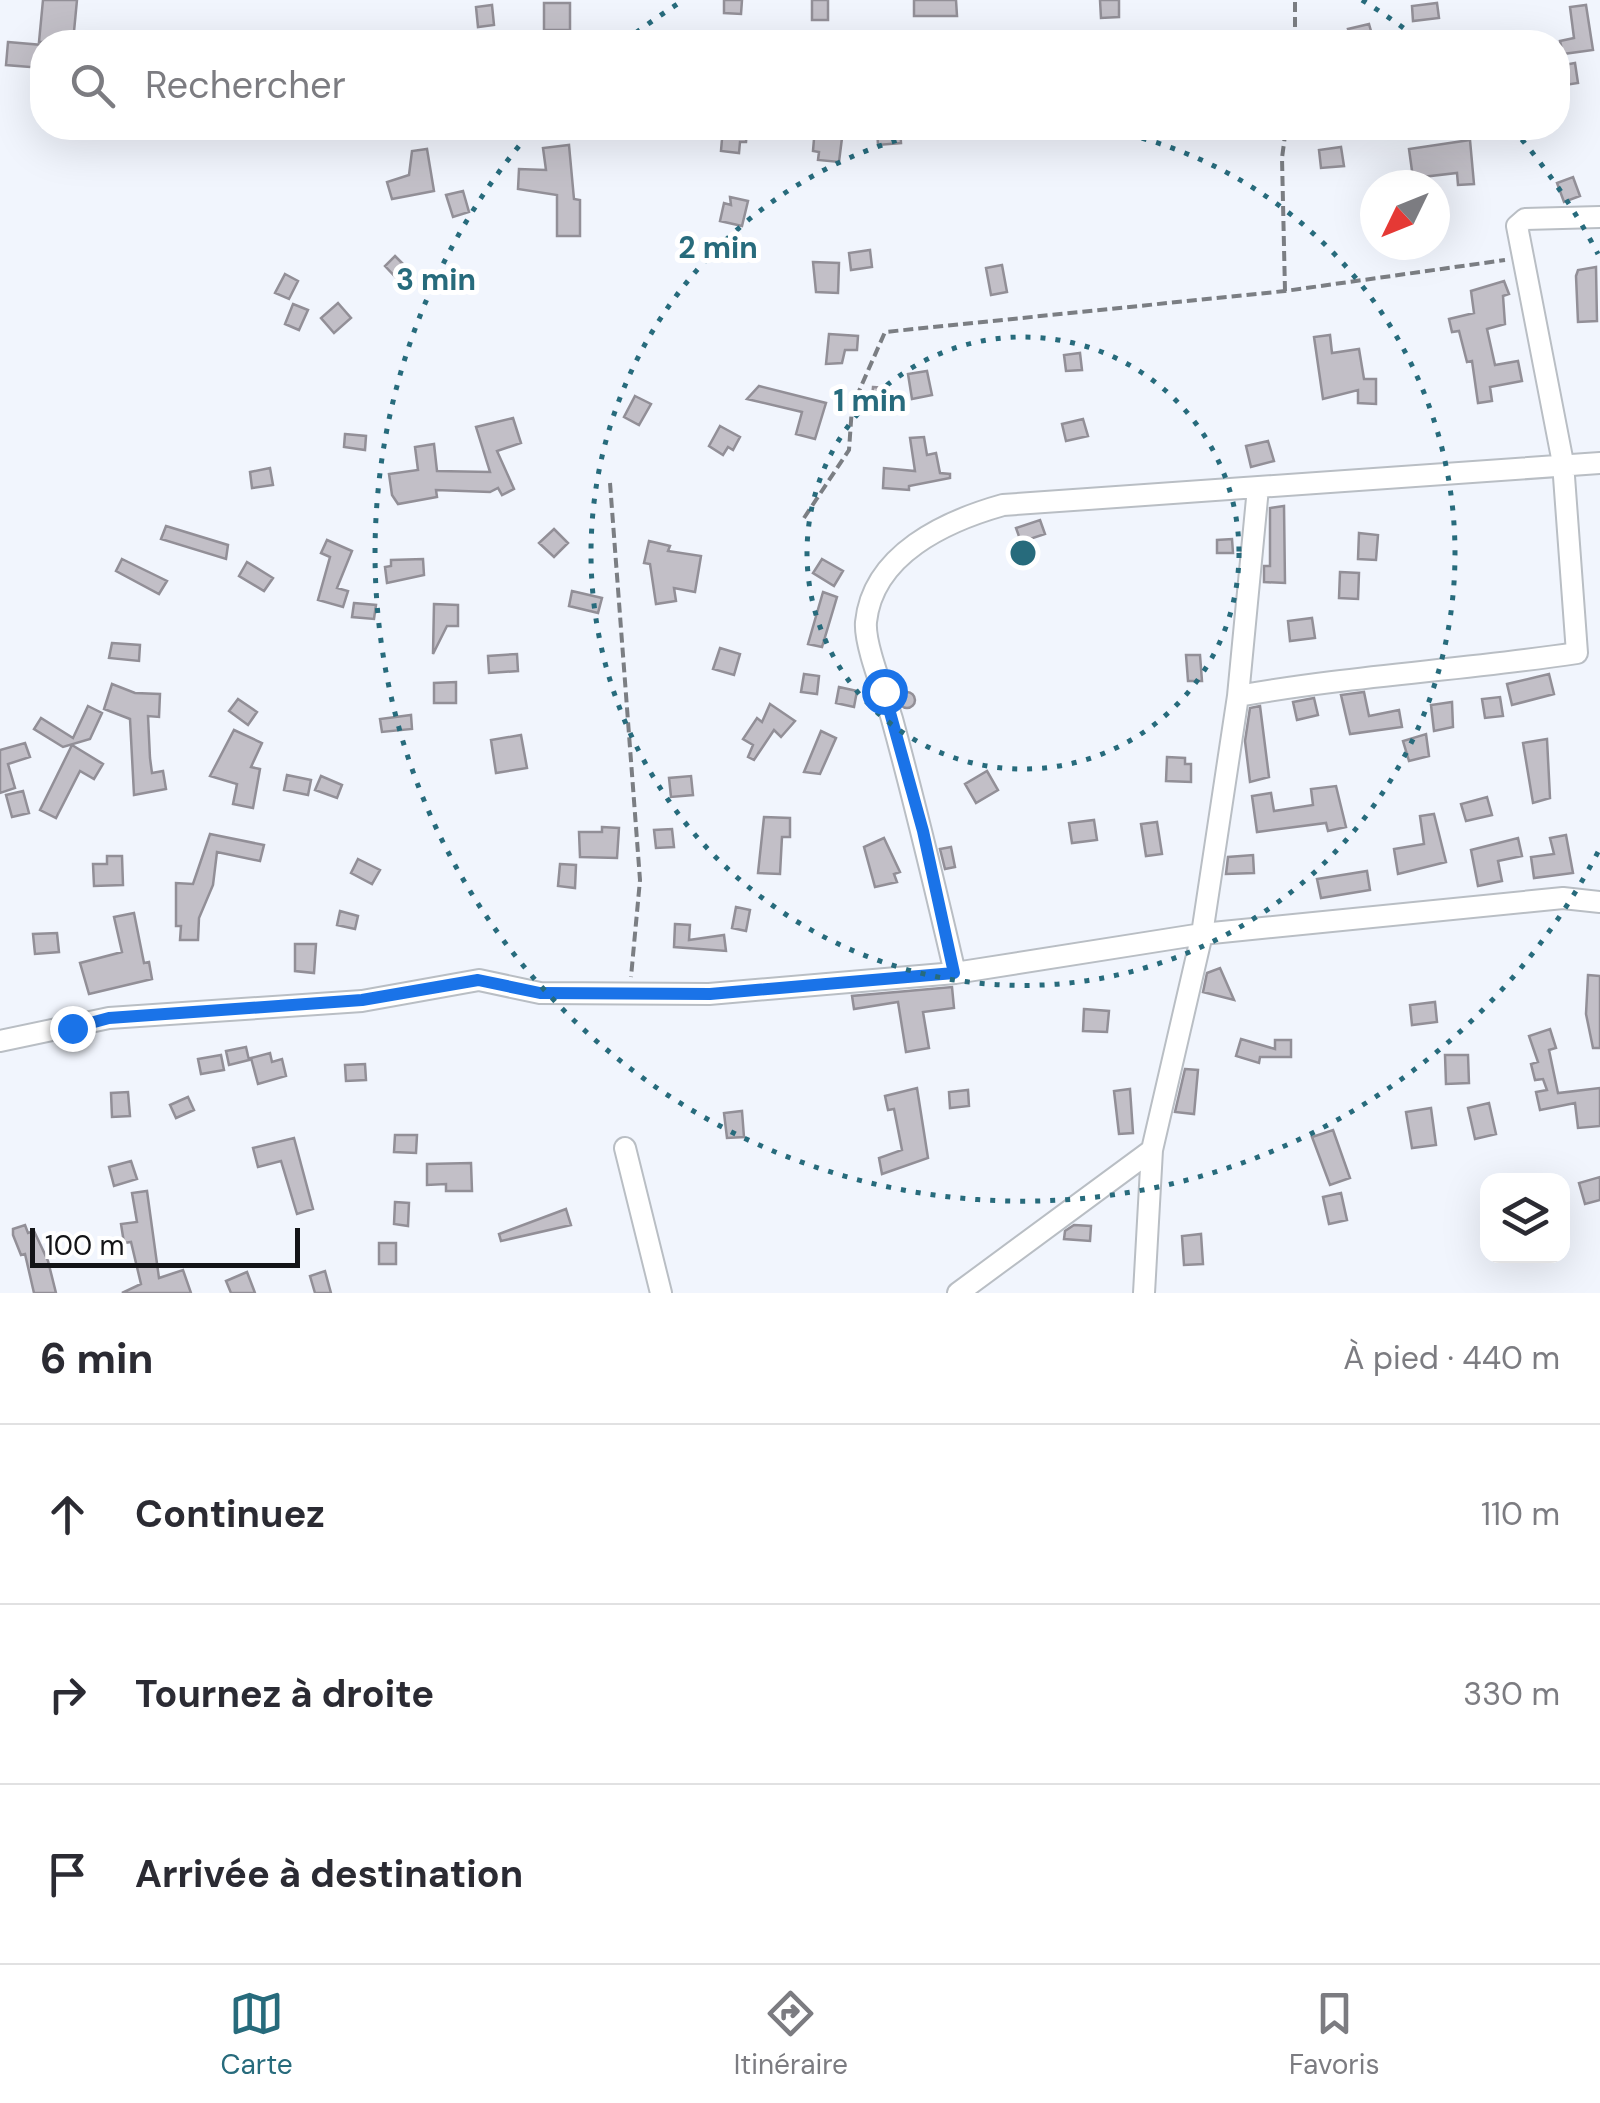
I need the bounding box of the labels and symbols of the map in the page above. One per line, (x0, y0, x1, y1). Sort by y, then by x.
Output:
north arrow (1360, 170, 1450, 260)
text: 2 min (678, 228, 758, 267)
text: 3 min (396, 260, 476, 299)
text: 1 min (834, 381, 906, 420)
centre of rings (1005, 535, 1041, 571)
route start (862, 669, 908, 715)
route end (50, 1006, 96, 1052)
scale bar (30, 1223, 300, 1268)

